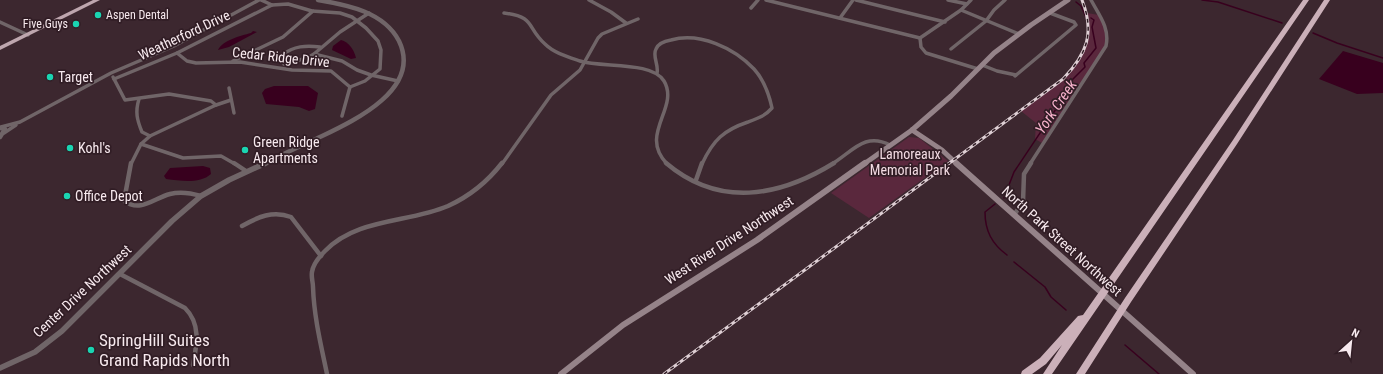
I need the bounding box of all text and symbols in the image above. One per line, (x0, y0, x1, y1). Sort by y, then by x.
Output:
street label: Weatherford Drive (136, 7, 233, 63)
place label: Aspen Dental (106, 8, 169, 22)
marker: Aspen Dental (93, 10, 103, 20)
place label: Five Guys (23, 17, 68, 31)
marker: Five Guys (71, 19, 81, 29)
street label: Cedar Ridge Drive (232, 44, 331, 70)
place label: Target (58, 69, 93, 85)
marker: Target (45, 72, 55, 82)
water label: York Creek (1031, 76, 1081, 138)
place label: Green Ridge Apartments (253, 134, 320, 166)
place label: Kohl's (78, 140, 111, 156)
marker: Kohl's (65, 143, 75, 153)
marker: Green Ridge Apartments (240, 145, 250, 155)
park label: Lamoreaux Memorial Park (870, 146, 951, 178)
street label: North Park Street Northwest (999, 183, 1125, 299)
place label: Office Depot (75, 188, 143, 204)
marker: Office Depot (62, 191, 72, 201)
street label: West River Drive Northwest (662, 192, 796, 288)
street label: Center Drive Northwest (30, 241, 134, 341)
north arrow (1331, 322, 1371, 362)
text: N (1349, 326, 1361, 341)
place label: SpringHill Suites Grand Rapids North (99, 330, 230, 370)
marker: SpringHill Suites Grand Rapids North (86, 345, 96, 355)

